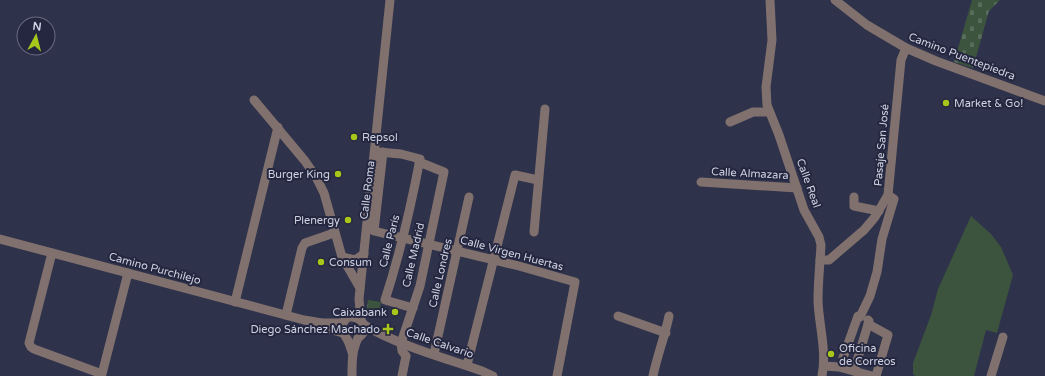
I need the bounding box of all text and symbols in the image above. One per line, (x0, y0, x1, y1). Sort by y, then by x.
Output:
north arrow (16, 16, 56, 56)
text: N (32, 20, 42, 34)
street label: Camino Puentepiedra (907, 30, 1017, 83)
place label: Market & Go! (954, 97, 1023, 110)
marker: Market & Go! (941, 98, 951, 108)
street label: Pasaje San José (871, 103, 892, 187)
place label: Repsol (362, 131, 398, 144)
marker: Repsol (349, 132, 359, 142)
street label: Calle Real (794, 157, 823, 210)
street label: Calle Roma (357, 160, 378, 220)
street label: Calle Almazara (711, 165, 789, 182)
place label: Burger King (268, 168, 330, 181)
marker: Burger King (333, 169, 343, 179)
street label: Calle París (377, 213, 402, 269)
place label: Plenergy (294, 214, 340, 227)
marker: Plenergy (343, 215, 353, 225)
street label: Calle Madrid (400, 221, 427, 289)
street label: Calle Virgen Huertas (459, 233, 565, 274)
street label: Calle Londres (426, 237, 455, 309)
street label: Camino Purchilejo (107, 250, 203, 287)
place label: Consum (329, 256, 372, 269)
marker: Consum (316, 257, 326, 267)
place label: Caixabank (332, 306, 387, 319)
marker: Caixabank (390, 307, 400, 317)
place label: Diego Sánchez Machado (250, 323, 380, 336)
marker: Diego Sánchez Machado (383, 324, 393, 334)
street label: Calle Calvario (404, 326, 476, 361)
place label: Oficina de Correos (839, 342, 896, 368)
marker: Oficina de Correos (826, 349, 836, 359)

